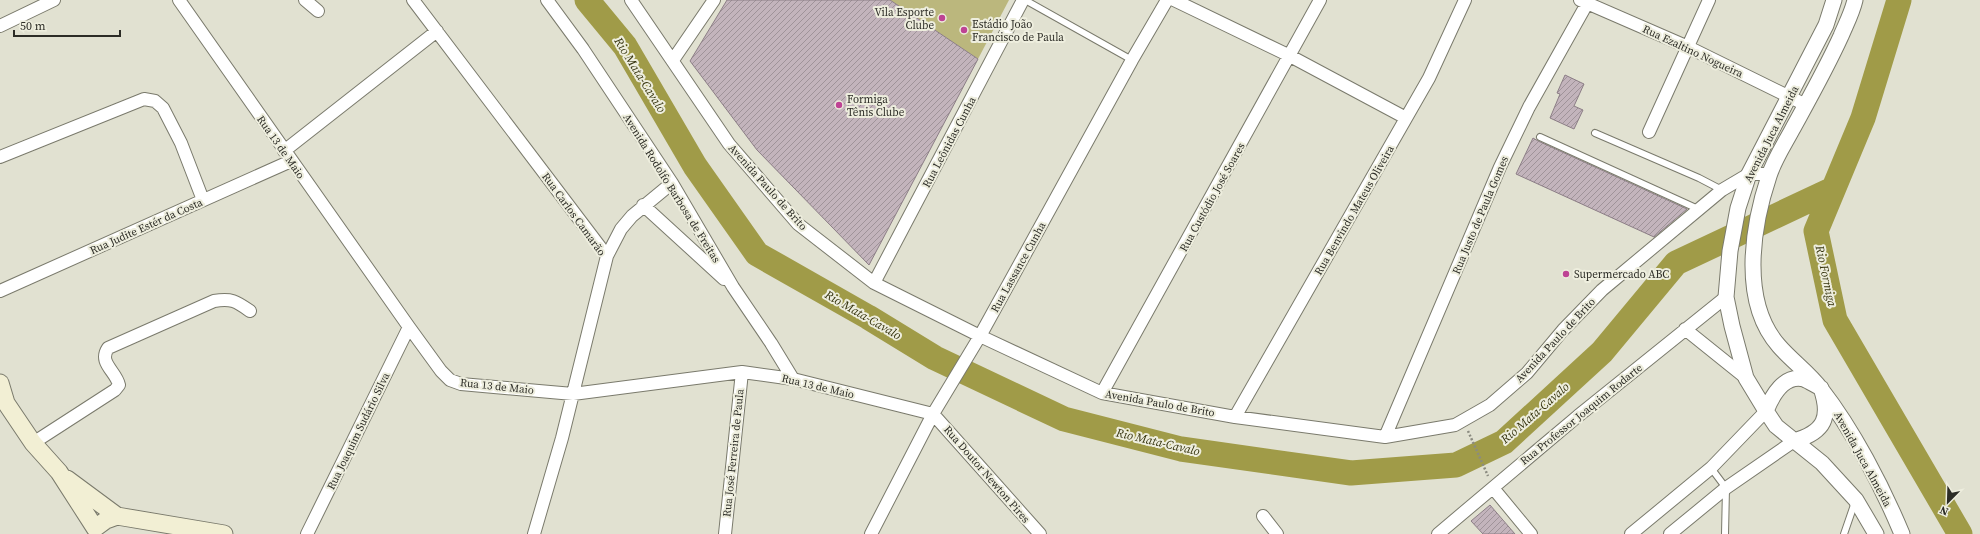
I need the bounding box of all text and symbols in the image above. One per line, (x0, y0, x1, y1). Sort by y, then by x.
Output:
place label: Vila Esporte Clube (875, 5, 934, 33)
scale bar (14, 12, 120, 38)
marker: Vila Esporte Clube (937, 13, 947, 23)
place label: Estádio João Francisco de Paula (972, 17, 1064, 45)
text: 50 m (20, 18, 46, 34)
street label: Rua Ezaltino Nogueira (1640, 22, 1746, 82)
marker: Estádio João Francisco de Paula (959, 25, 969, 35)
water label: Rio Mata-Cavalo (610, 34, 670, 116)
street label: Avenida Juca Almeida (1741, 83, 1802, 185)
place label: Formiga Tênis Clube (847, 92, 905, 120)
street label: Rua Leônidas Cunha (919, 94, 980, 190)
marker: Formiga Tênis Clube (834, 100, 844, 110)
street label: Avenida Rodolfo Barbosa de Freitas (619, 111, 724, 266)
street label: Rua 13 de Maio (253, 113, 308, 182)
street label: Rua Custódio José Soares (1176, 140, 1249, 254)
street label: Avenida Paulo de Brito (725, 141, 810, 234)
street label: Rua Benvindo Mateus Oliveira (1311, 142, 1398, 278)
street label: Rua Justo de Paula Gomes (1449, 154, 1512, 277)
street label: Rua Carlos Camarão (538, 170, 609, 259)
street label: Rua Judite Estér da Costa (87, 195, 205, 258)
street label: Rua Lassance Cunha (987, 219, 1050, 315)
water label: Rio Formiga (1812, 243, 1840, 309)
place label: Supermercado ABC (1574, 267, 1669, 282)
marker: Supermercado ABC (1561, 269, 1571, 279)
water label: Rio Mata-Cavalo (821, 286, 904, 343)
street label: Avenida Paulo de Brito (1512, 295, 1599, 386)
street label: Rua Professor Joaquim Rodarte (1517, 360, 1646, 468)
street label: Rua Joaquim Sudário Silva (324, 370, 394, 492)
street label: Rua 13 de Maio (780, 371, 856, 402)
street label: Rua 13 de Maio (459, 375, 535, 398)
water label: Rio Mata-Cavalo (1497, 379, 1573, 448)
street label: Avenida Paulo de Brito (1104, 386, 1216, 421)
street label: Rua José Ferreira de Paula (719, 388, 748, 518)
street label: Avenida Juca Almeida (1830, 409, 1895, 510)
street label: Rua Doutor Newton Pires (940, 423, 1033, 526)
water label: Rio Mata-Cavalo (1114, 424, 1202, 459)
north arrow (1928, 482, 1968, 522)
text: N (1938, 502, 1951, 519)

